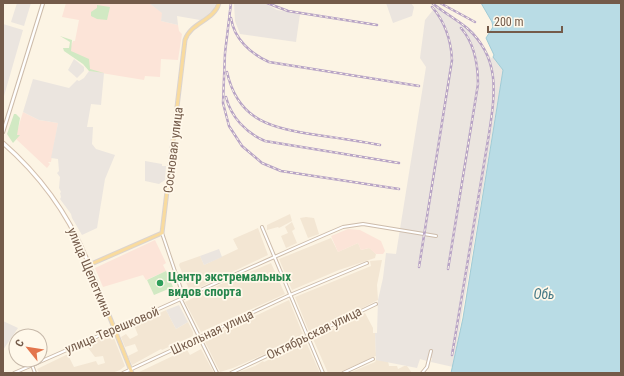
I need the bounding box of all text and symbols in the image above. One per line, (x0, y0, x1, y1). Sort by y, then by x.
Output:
scale bar (488, 8, 562, 34)
text: 200 m (494, 15, 524, 29)
street label: Сосновая улица (160, 106, 186, 194)
street label: улица Щепеткина (64, 225, 116, 319)
place label: Центр экстремальных видов спорта (168, 269, 291, 299)
marker: Центр экстремальных видов спорта (155, 278, 165, 288)
water label: Обь (533, 286, 555, 302)
street label: улица Терешковой (63, 303, 161, 357)
street label: Октябрьская улица (264, 303, 364, 363)
street label: Школьная улица (168, 306, 256, 358)
north arrow (8, 328, 48, 368)
text: С (13, 337, 27, 349)

